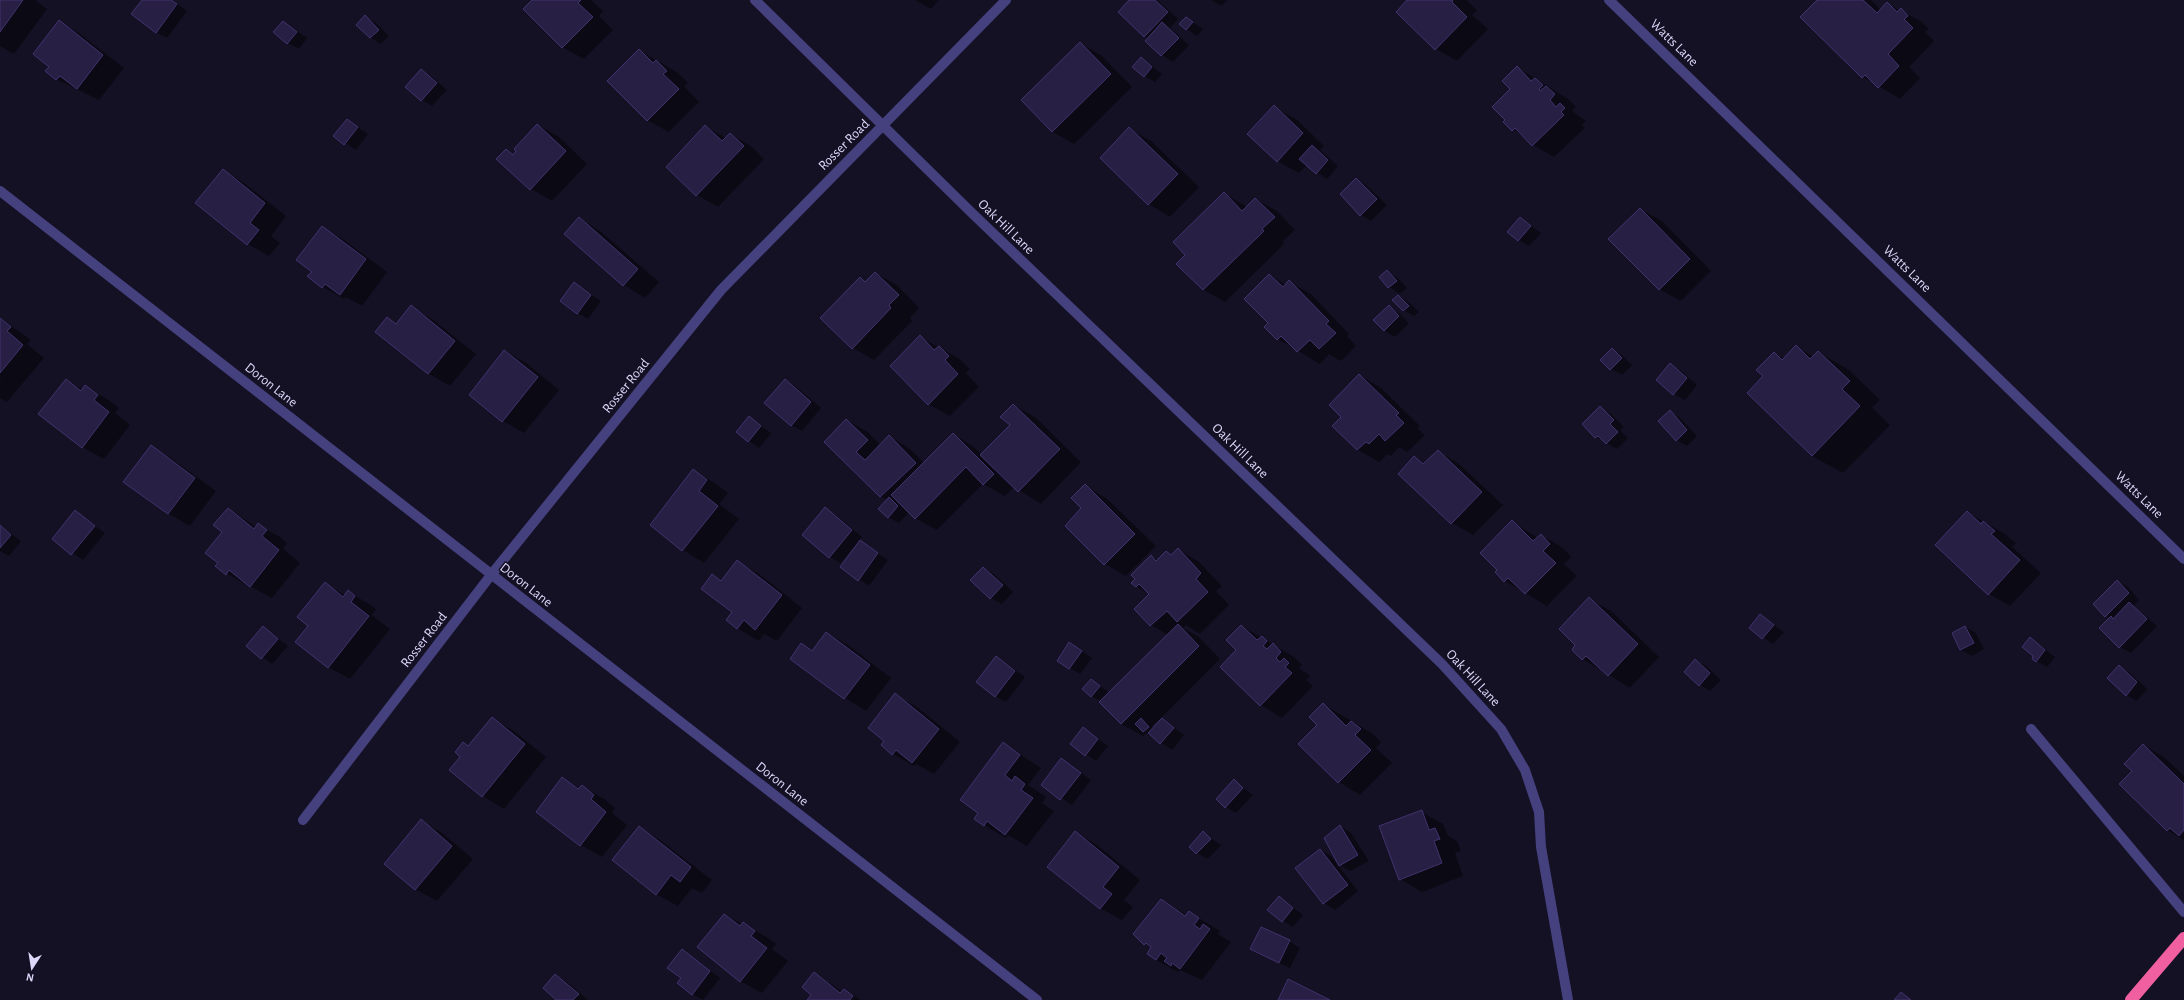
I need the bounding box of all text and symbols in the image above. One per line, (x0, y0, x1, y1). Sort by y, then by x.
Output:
street label: Watts Lane (1647, 17, 1701, 69)
street label: Rosser Road (816, 117, 872, 173)
street label: Oak Hill Lane (975, 197, 1037, 257)
street label: Watts Lane (1880, 243, 1934, 295)
street label: Rosser Road (600, 356, 652, 416)
street label: Doron Lane (242, 360, 300, 410)
street label: Oak Hill Lane (1209, 421, 1271, 481)
street label: Watts Lane (2112, 469, 2166, 521)
street label: Doron Lane (497, 560, 555, 610)
street label: Rosser Road (398, 610, 450, 670)
street label: Oak Hill Lane (1443, 647, 1503, 709)
street label: Doron Lane (753, 759, 811, 809)
north arrow (12, 948, 52, 988)
text: N (25, 971, 35, 983)

